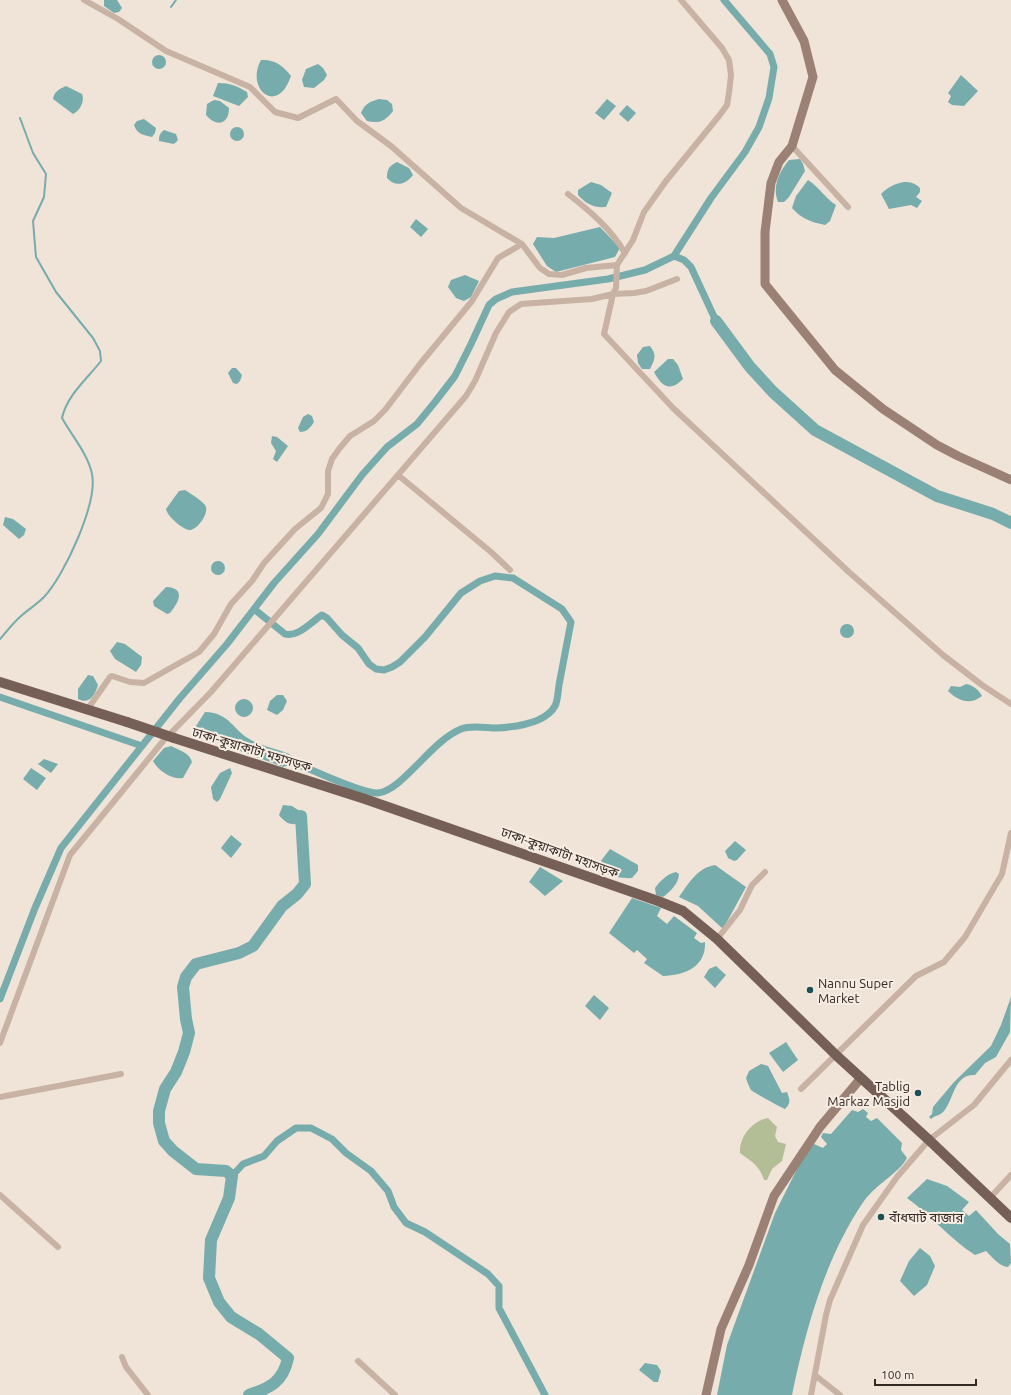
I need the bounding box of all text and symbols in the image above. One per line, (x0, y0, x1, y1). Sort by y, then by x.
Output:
street label: ঢাকা-কুয়াকাটা মহাসড়ক (189, 724, 314, 776)
street label: ঢাকা-কুয়াকাটা মহাসড়ক (498, 824, 621, 882)
place label: Nannu Super Market (818, 976, 893, 1005)
marker: Nannu Super Market (805, 985, 815, 995)
place label: Tablig Markaz Masjid (827, 1079, 910, 1108)
marker: Tablig Markaz Masjid (913, 1088, 923, 1098)
place label: বাঁধঘাট বাজার (888, 1210, 963, 1224)
marker: বাঁধঘাট বাজার (876, 1212, 886, 1222)
scale bar (875, 1361, 976, 1387)
text: 100 m (881, 1368, 914, 1381)

